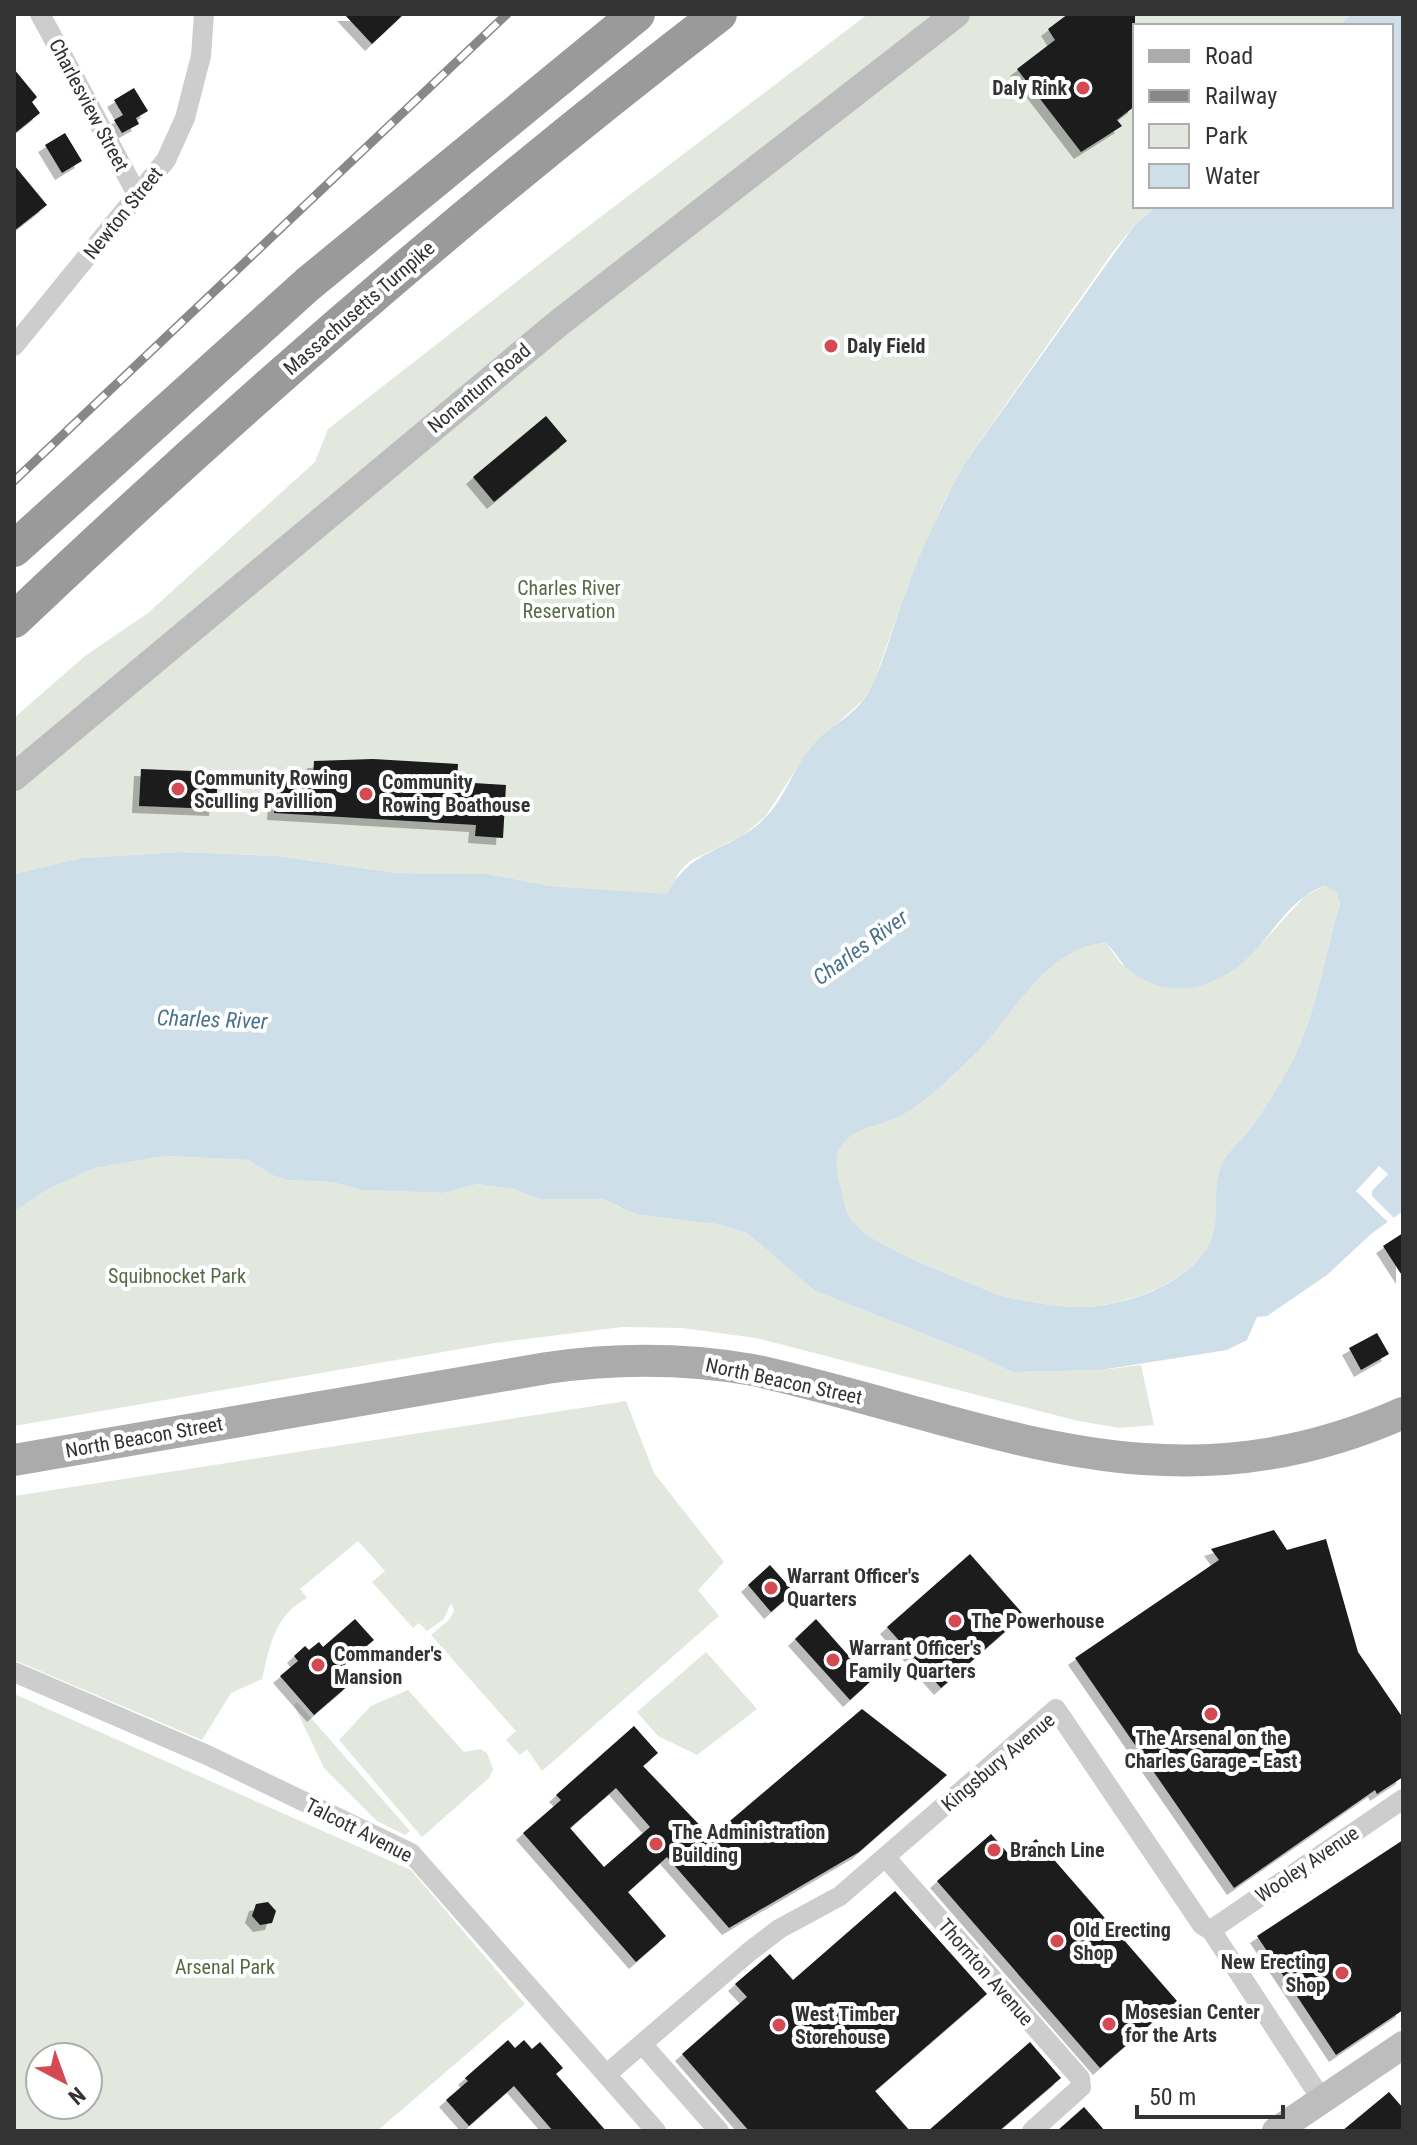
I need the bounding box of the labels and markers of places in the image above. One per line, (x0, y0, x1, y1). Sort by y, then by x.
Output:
place label: Daly Rink (992, 76, 1067, 100)
marker: Daly Rink (1074, 79, 1092, 97)
place label: Daly Field (847, 334, 925, 358)
marker: Daly Field (822, 337, 840, 355)
place label: Community Rowing Sculling Pavillion (194, 766, 348, 813)
place label: Community Rowing Boathouse (382, 770, 530, 817)
marker: Community Rowing Sculling Pavillion (169, 780, 187, 798)
marker: Community Rowing Boathouse (357, 785, 375, 803)
place label: Warrant Officer's Quarters (787, 1564, 919, 1611)
marker: Warrant Officer's Quarters (762, 1579, 780, 1597)
place label: The Powerhouse (971, 1609, 1104, 1633)
marker: The Powerhouse (946, 1612, 964, 1630)
place label: Warrant Officer's Family Quarters (849, 1636, 981, 1683)
place label: Commander's Mansion (334, 1642, 442, 1689)
marker: Warrant Officer's Family Quarters (824, 1651, 842, 1669)
marker: Commander's Mansion (309, 1656, 327, 1674)
marker: The Arsenal on the Charles Garage - East (1202, 1705, 1220, 1723)
place label: The Arsenal on the Charles Garage - East (1125, 1726, 1298, 1773)
place label: The Administration Building (672, 1820, 825, 1867)
marker: The Administration Building (647, 1835, 665, 1853)
place label: Branch Line (1010, 1838, 1105, 1862)
marker: Branch Line (985, 1841, 1003, 1859)
place label: Old Erecting Shop (1073, 1918, 1171, 1965)
marker: Old Erecting Shop (1048, 1932, 1066, 1950)
place label: New Erecting Shop (1221, 1950, 1326, 1997)
marker: New Erecting Shop (1333, 1964, 1351, 1982)
place label: Mosesian Center for the Arts (1125, 2000, 1260, 2047)
place label: West Timber Storehouse (795, 2002, 896, 2049)
marker: Mosesian Center for the Arts (1100, 2015, 1118, 2033)
marker: West Timber Storehouse (770, 2016, 788, 2034)

